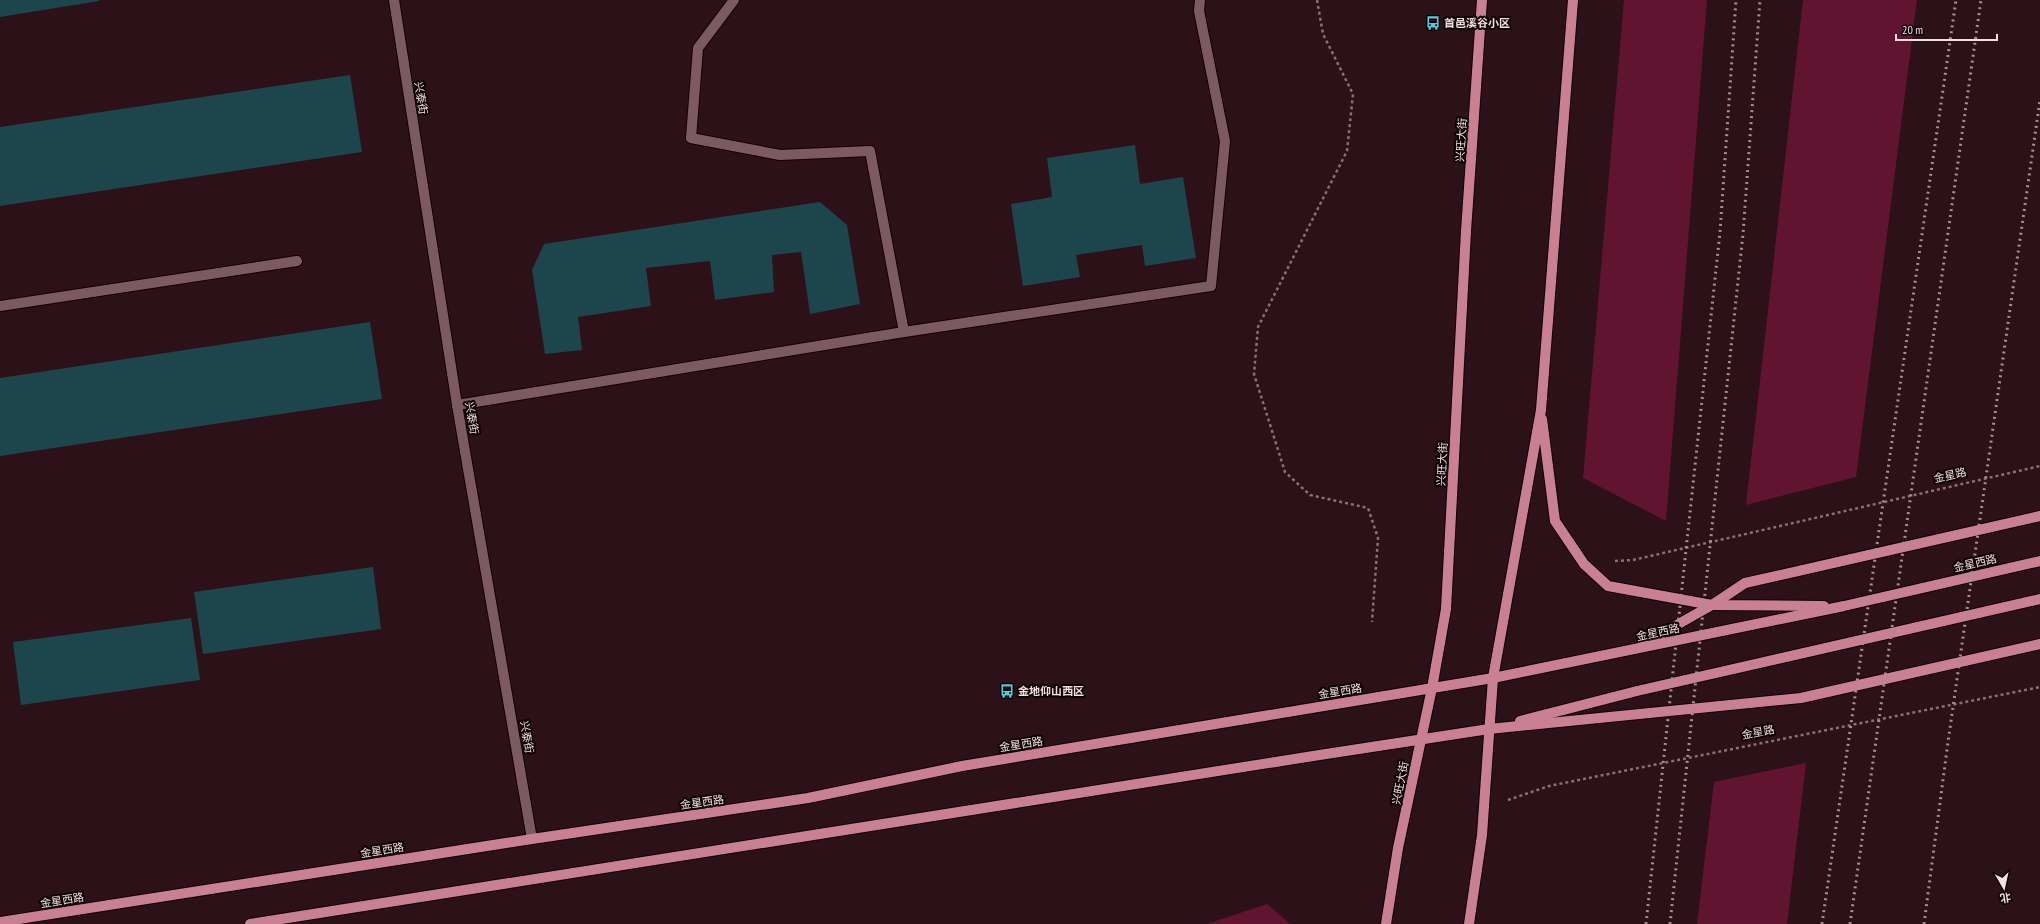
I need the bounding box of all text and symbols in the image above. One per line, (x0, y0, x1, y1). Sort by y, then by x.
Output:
bus stop icon: 首邑溪谷小区 (1425, 15, 1441, 31)
place label: 首邑溪谷小区 (1444, 16, 1510, 30)
scale bar (1896, 16, 1997, 42)
text: 20 m (1902, 22, 1923, 37)
street label: 兴泰街 (412, 81, 430, 115)
street label: 兴旺大街 (1452, 118, 1470, 162)
street label: 兴泰街 (462, 401, 482, 435)
street label: 兴旺大街 (1434, 442, 1450, 486)
street label: 金星路 (1932, 464, 1968, 486)
street label: 金星西路 (1952, 551, 1998, 575)
street label: 金星西路 (1635, 621, 1681, 643)
street label: 金星西路 (1317, 681, 1363, 701)
bus stop icon: 金地仰山西区 (999, 683, 1015, 699)
place label: 金地仰山西区 (1018, 684, 1084, 698)
street label: 兴泰街 (517, 720, 537, 754)
street label: 金星路 (1740, 722, 1776, 742)
street label: 金星西路 (998, 734, 1044, 754)
street label: 兴旺大街 (1389, 760, 1411, 806)
street label: 金星西路 (679, 792, 725, 812)
street label: 金星西路 (359, 840, 405, 860)
north arrow (1984, 868, 2024, 908)
street label: 金星西路 (39, 890, 85, 910)
text: 北 (1999, 890, 2012, 906)

